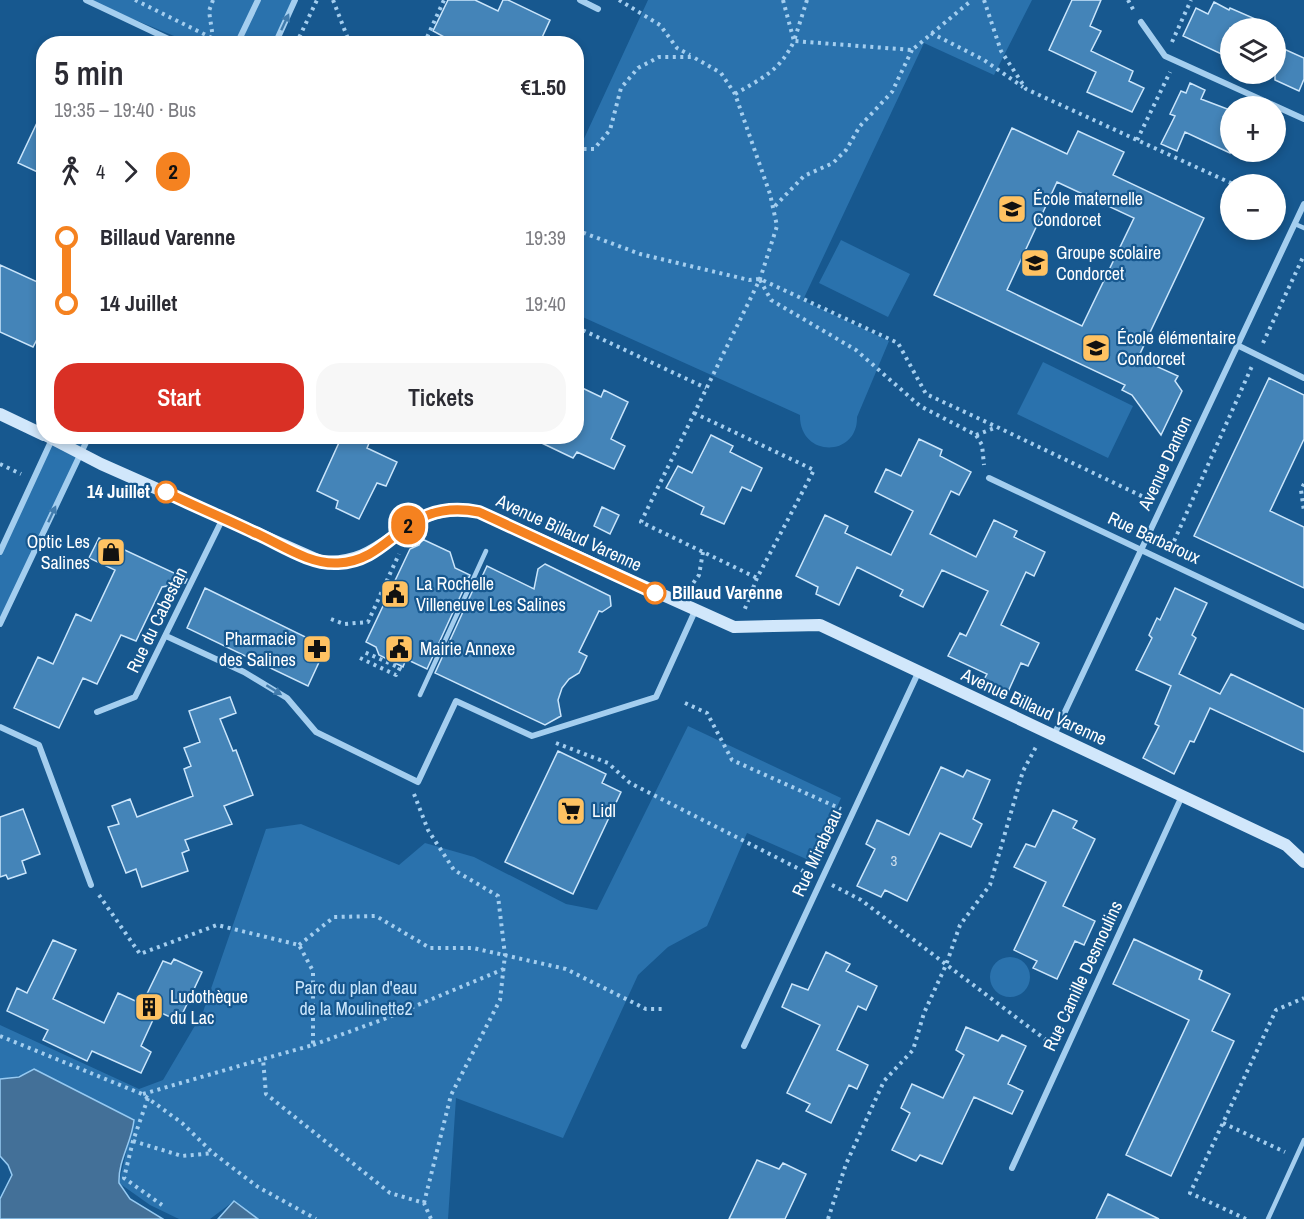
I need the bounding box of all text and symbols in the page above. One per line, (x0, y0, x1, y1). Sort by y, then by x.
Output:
one-way arrow (280, 13, 289, 30)
map controls (1220, 18, 1286, 240)
button: layers (1220, 18, 1286, 84)
text: 5 min (54, 51, 124, 95)
text: €1.50 (521, 72, 566, 102)
text: 19:35 – 19:40 · Bus (54, 96, 196, 123)
button: + (1220, 96, 1286, 162)
icon: walk (54, 155, 87, 188)
icon: forward (114, 155, 147, 188)
text: 2 (168, 157, 178, 186)
text: 4 (96, 158, 105, 185)
button: − (1220, 174, 1286, 240)
place label: École maternelle Condorcet (1033, 186, 1143, 232)
school or university icon: École maternelle Condorcet (996, 193, 1028, 225)
text: Billaud Varenne (100, 222, 235, 252)
text: 19:39 (525, 224, 566, 251)
place label: Groupe scolaire Condorcet (1056, 240, 1161, 286)
school or university icon: Groupe scolaire Condorcet (1019, 247, 1051, 279)
text: 14 Juillet (100, 288, 177, 318)
text: 19:40 (525, 290, 566, 317)
place label: École élémentaire Condorcet (1117, 325, 1236, 371)
school or university icon: École élémentaire Condorcet (1080, 332, 1112, 364)
button: Start (54, 363, 304, 432)
button: Tickets (316, 363, 566, 432)
street label: Avenue Danton (1131, 412, 1197, 515)
place label: 14 Juillet (87, 479, 150, 504)
marker: 14 Juillet (155, 481, 177, 503)
street label: Avenue Billaud Varenne (491, 487, 646, 577)
street label: Rue Barbaroux (1104, 505, 1205, 570)
one-way arrow (48, 506, 57, 523)
line badge: 2 (388, 506, 428, 544)
text: 2 (403, 511, 413, 540)
place label: Optic Les Salines (27, 529, 90, 575)
shop icon: Optic Les Salines (95, 536, 127, 568)
street label: Rue du Cabestan (120, 563, 193, 677)
place label: La Rochelle Villeneuve Les Salines (416, 571, 566, 617)
public building icon: La Rochelle Villeneuve Les Salines (379, 578, 411, 610)
place label: Billaud Varenne (672, 580, 783, 605)
marker: Billaud Varenne (644, 582, 666, 604)
place label: Pharmacie des Salines (219, 626, 296, 672)
pharmacy icon: Pharmacie des Salines (301, 633, 333, 665)
public building icon: Mairie Annexe (383, 633, 415, 665)
place label: Mairie Annexe (420, 636, 515, 661)
street label: Avenue Billaud Varenne (956, 661, 1111, 751)
one-way arrow (266, 685, 282, 696)
supermarket icon: Lidl (555, 795, 587, 827)
place label: Lidl (592, 798, 616, 823)
street label: Rue Mirabeau (785, 805, 848, 900)
house number: 3 (891, 850, 898, 871)
street label: Rue Camille Desmoulins (1037, 897, 1128, 1055)
park label: Parc du plan d'eau de la Moulinette2 (295, 975, 417, 1021)
place label: Ludothèque du Lac (170, 984, 248, 1030)
building icon: Ludothèque du Lac (133, 991, 165, 1023)

